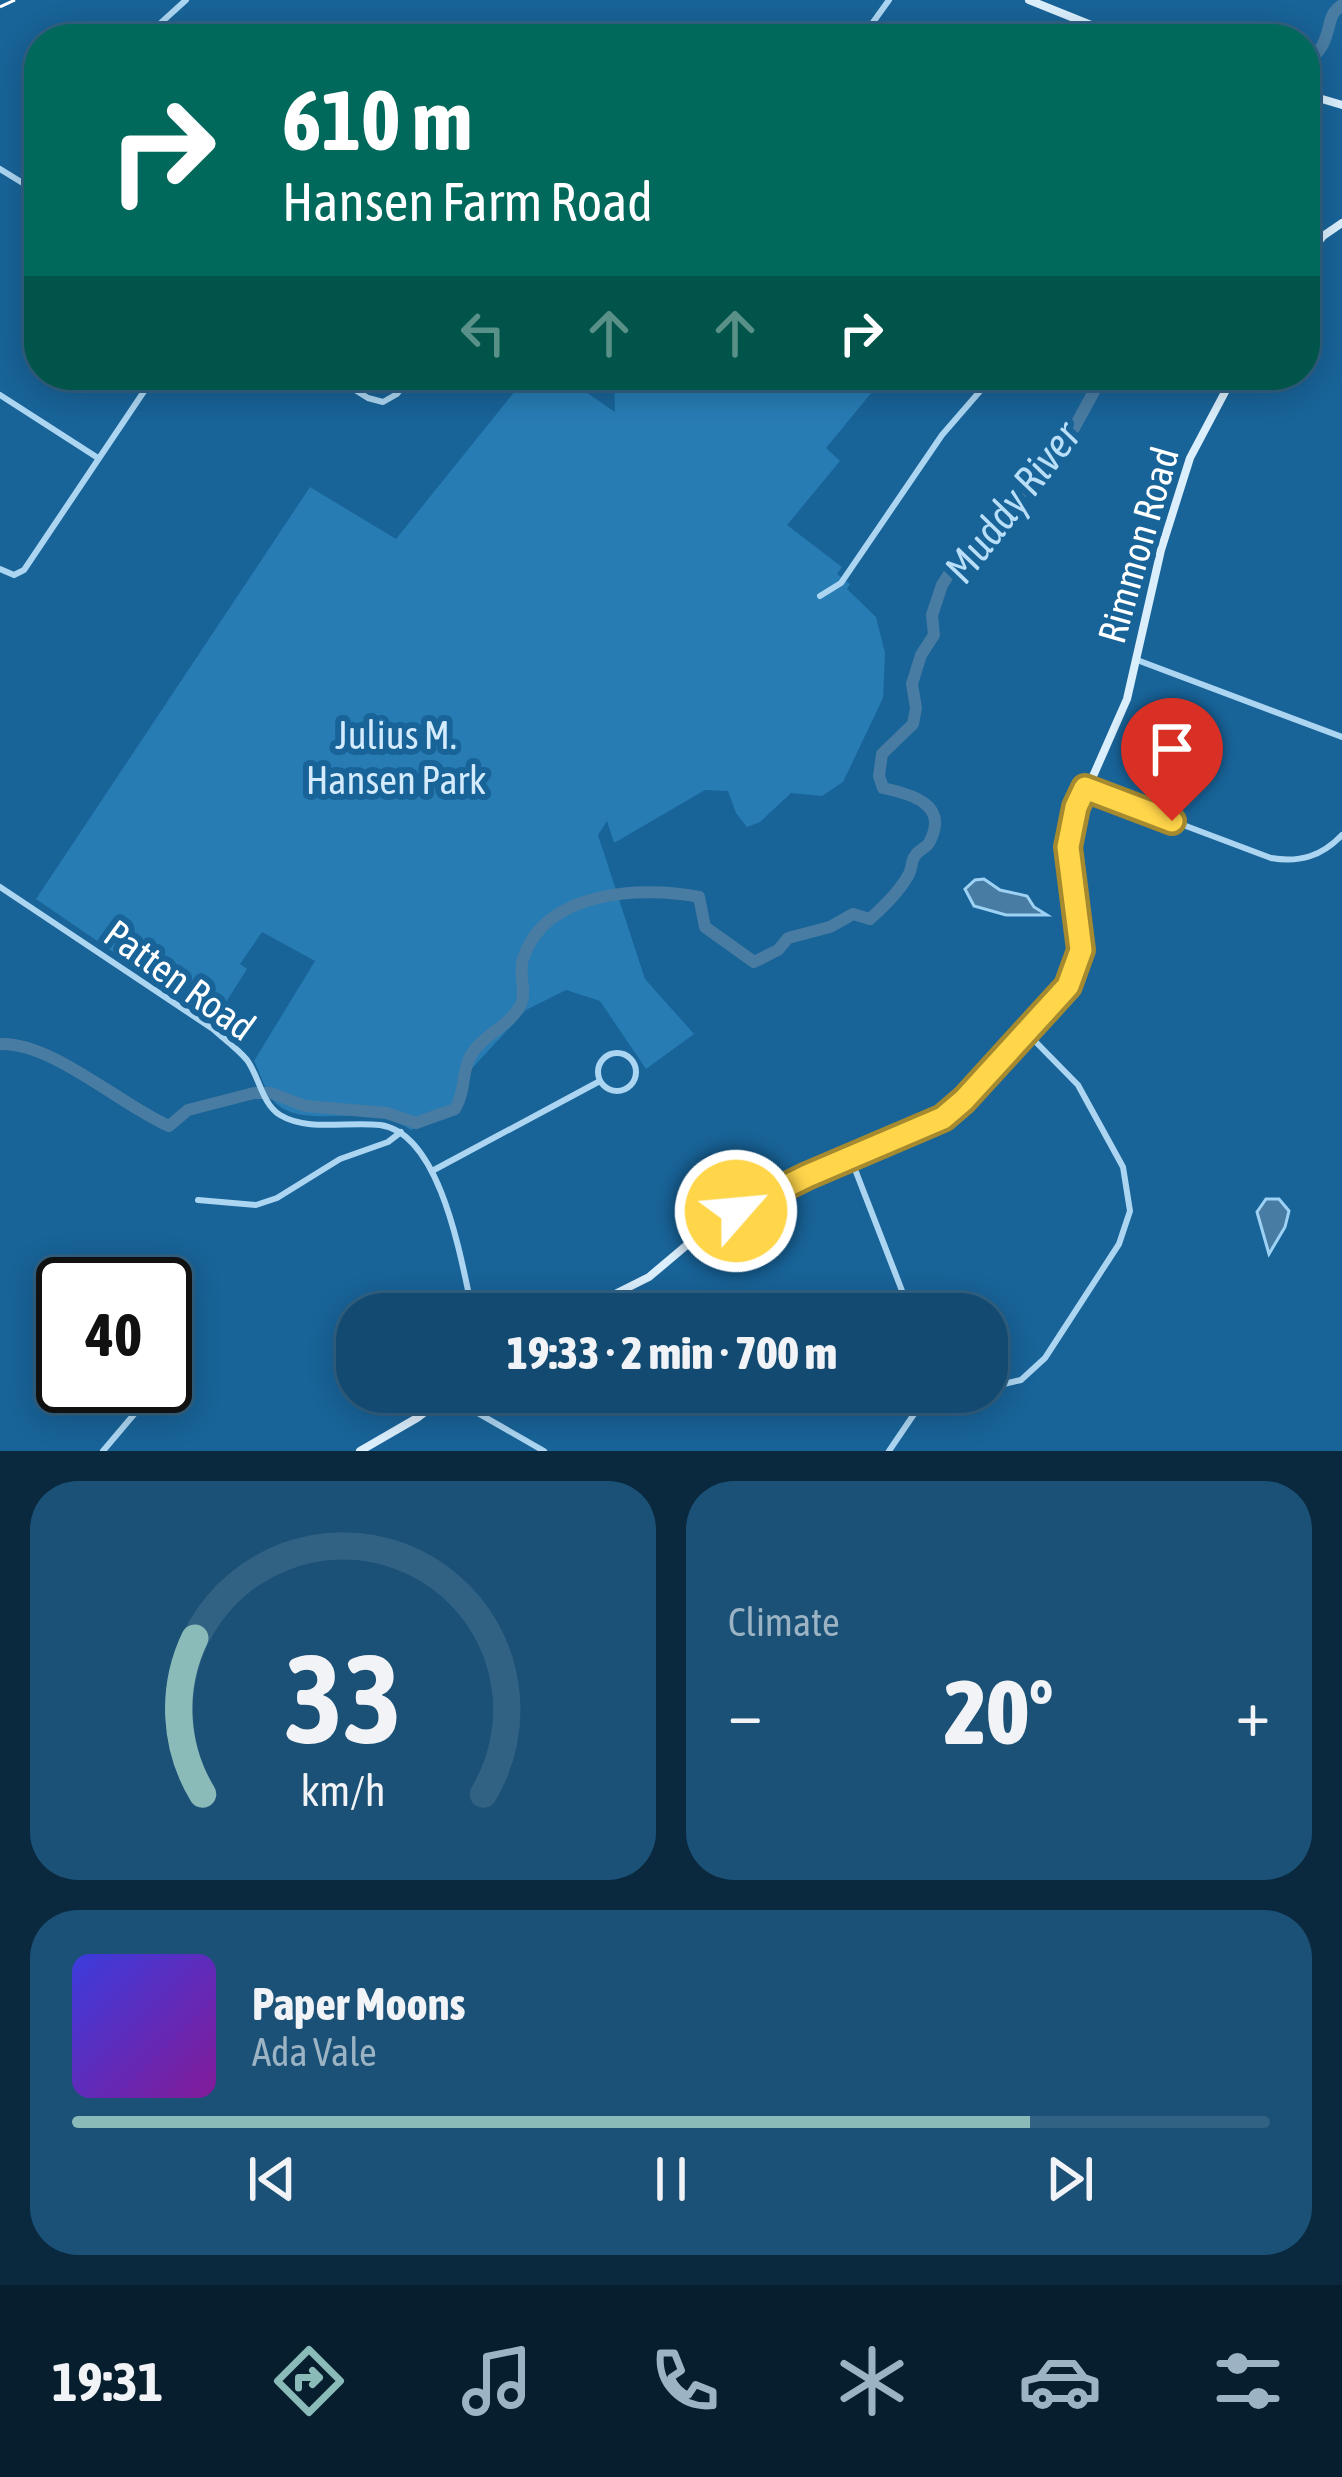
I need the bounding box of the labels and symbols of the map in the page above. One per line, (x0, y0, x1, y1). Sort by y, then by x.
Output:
water label: Muddy River (935, 411, 1090, 592)
street label: Rimmon Road (1089, 442, 1187, 648)
pin (1121, 698, 1223, 821)
park label: Julius M. Hansen Park (306, 713, 486, 802)
street label: Patten Road (96, 911, 264, 1049)
position arrow (673, 1148, 799, 1274)
speed limit sign: 40 (36, 1257, 192, 1413)

